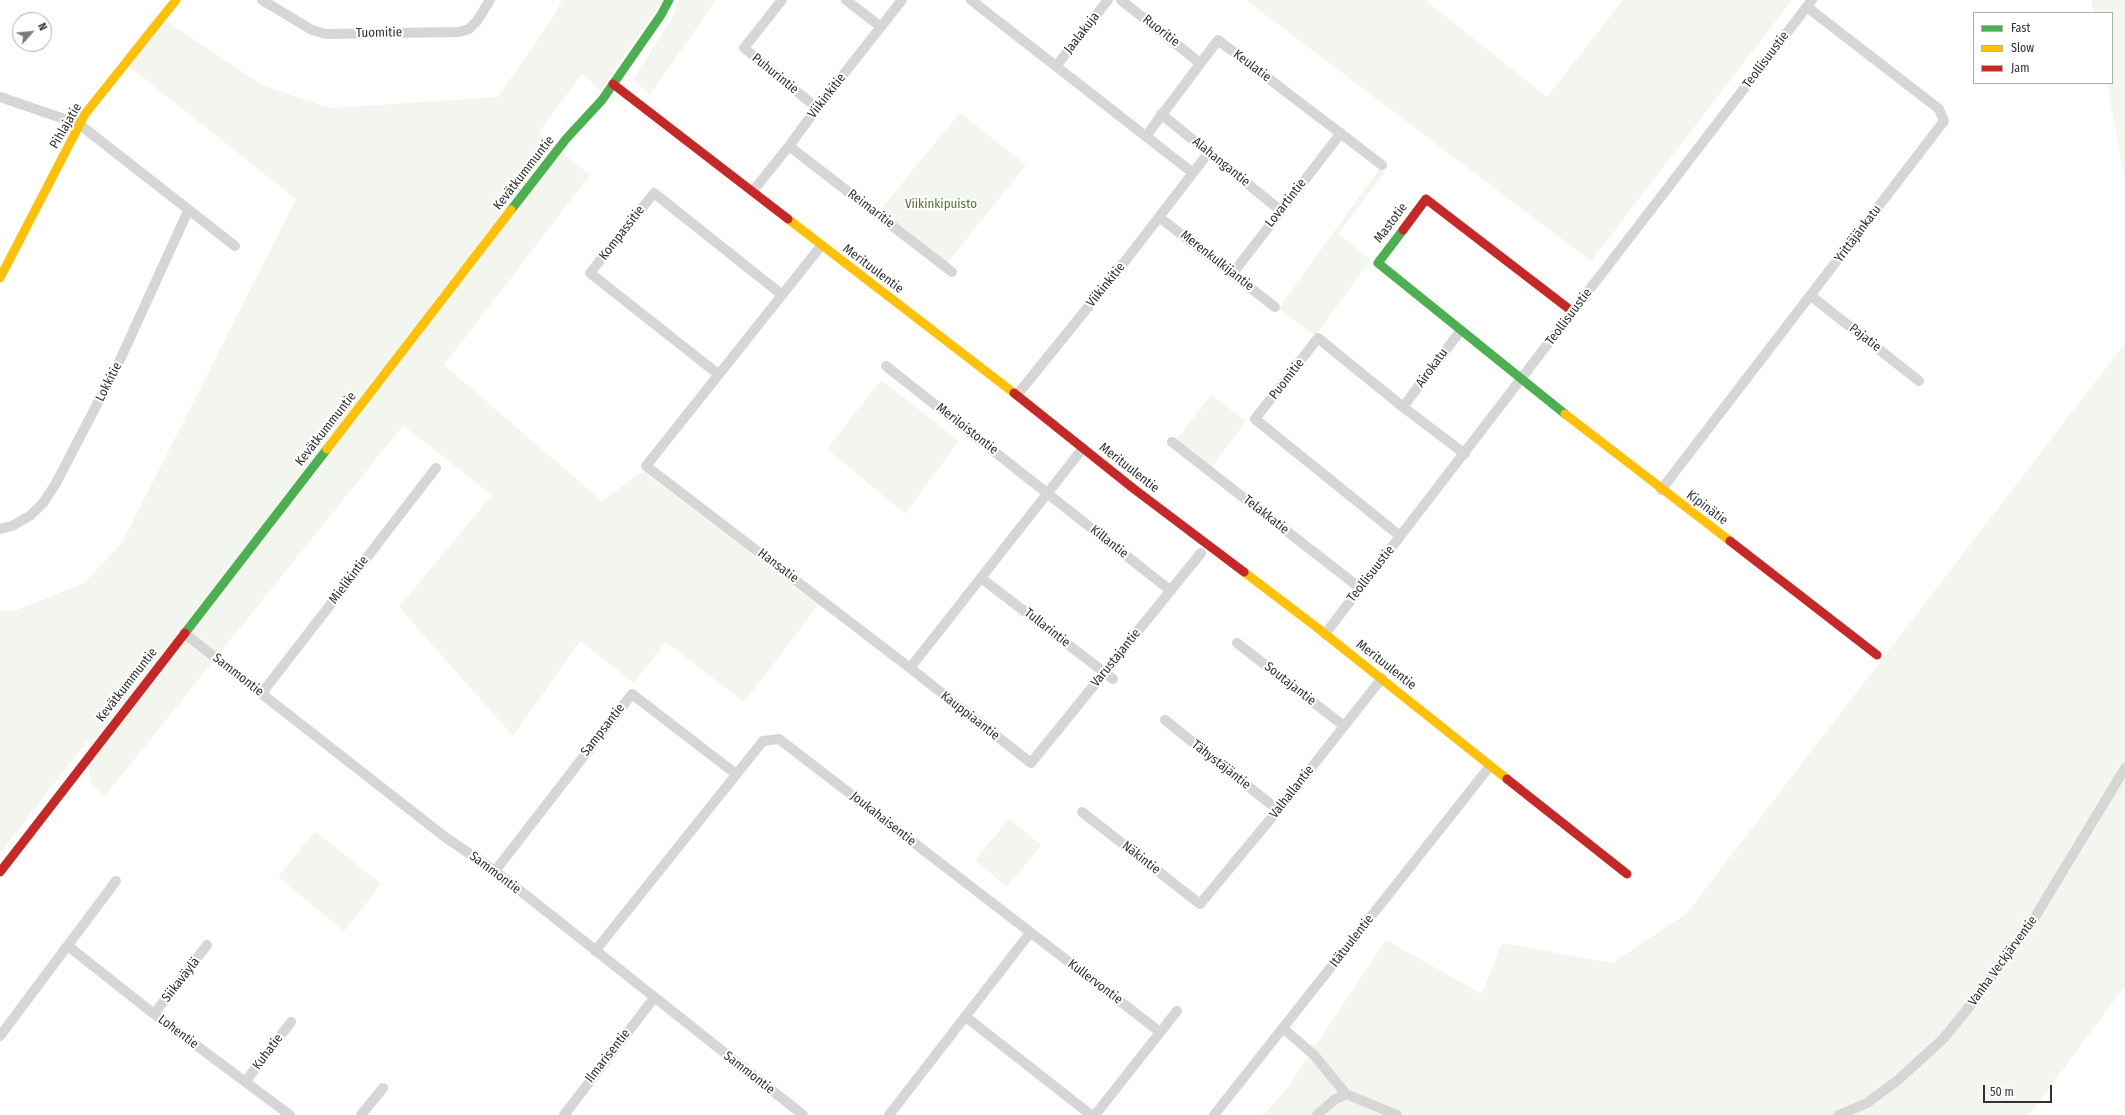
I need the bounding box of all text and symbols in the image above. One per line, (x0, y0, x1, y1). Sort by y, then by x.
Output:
street label: Jaalakuja (1061, 9, 1103, 57)
north arrow (12, 12, 52, 52)
street label: Ruoritie (1139, 12, 1183, 50)
legend (1973, 12, 2113, 84)
text: N (35, 21, 50, 33)
text: Fast (2011, 21, 2030, 35)
street label: Tuomitie (356, 25, 402, 41)
street label: Teollisuustie (1740, 28, 1792, 92)
text: Slow (2011, 41, 2034, 55)
street label: Keulatie (1230, 47, 1274, 85)
street label: Puhurintie (749, 50, 801, 98)
text: Jam (2011, 61, 2029, 75)
street label: Viikinkitie (805, 70, 849, 122)
street label: Pihlajatie (47, 100, 85, 152)
street label: Kevätkummuntie (490, 133, 558, 213)
street label: Alahangantie (1189, 134, 1253, 190)
street label: Lovartintie (1262, 176, 1310, 230)
street label: Reimaritie (844, 186, 898, 232)
park label: Viikinkipuisto (905, 196, 977, 212)
street label: Mastotie (1371, 200, 1411, 246)
street label: Yrittäjänkatu (1831, 202, 1885, 266)
street label: Kompassitie (596, 203, 648, 263)
street label: Merenkulkijantie (1177, 227, 1257, 295)
street label: Merituulentie (840, 241, 906, 297)
street label: Viikinkitie (1083, 260, 1129, 310)
street label: Teollisuustie (1543, 285, 1595, 349)
street label: Pajatie (1846, 321, 1884, 355)
street label: Airokatu (1413, 345, 1451, 391)
street label: Puomitie (1266, 356, 1308, 402)
street label: Lokkitie (93, 360, 125, 404)
street label: Kevätkummuntie (292, 389, 360, 469)
street label: Meriloistontie (933, 400, 1001, 458)
street label: Merituulentie (1096, 440, 1162, 496)
street label: Kipinätie (1683, 487, 1731, 529)
street label: Telakkatie (1240, 492, 1292, 538)
street label: Killantie (1087, 522, 1131, 562)
street label: Teollisuustie (1344, 543, 1398, 605)
street label: Hansatie (755, 546, 801, 586)
street label: Mielikintie (326, 553, 372, 607)
street label: Tullarintie (1021, 605, 1073, 651)
street label: Varustajantie (1088, 626, 1144, 690)
street label: Merituulentie (1353, 637, 1419, 693)
street label: Kevätkummuntie (93, 645, 161, 725)
street label: Sammontie (209, 650, 267, 700)
street label: Soutajantie (1261, 659, 1319, 709)
street label: Kauppiaantie (937, 688, 1003, 744)
street label: Sampsantie (578, 701, 628, 759)
street label: Tähystäjäntie (1188, 737, 1254, 793)
street label: Valhallantie (1267, 762, 1317, 822)
street label: Joukahaisentie (847, 789, 919, 849)
street label: Näkintie (1119, 838, 1163, 878)
street label: Sammontie (466, 849, 524, 897)
street label: Itätuulentie (1327, 912, 1377, 970)
street label: Vanha Veckjärventie (1965, 913, 2041, 1009)
street label: Siikaväylä (159, 955, 203, 1005)
street label: Kullervontie (1064, 956, 1126, 1008)
street label: Lohentie (155, 1012, 201, 1052)
street label: Ilmarisentie (582, 1026, 634, 1086)
street label: Kuhatie (250, 1031, 286, 1073)
street label: Sammontie (720, 1048, 778, 1098)
scale bar (1985, 1077, 2054, 1103)
text: 50 m (1990, 1085, 2014, 1099)

